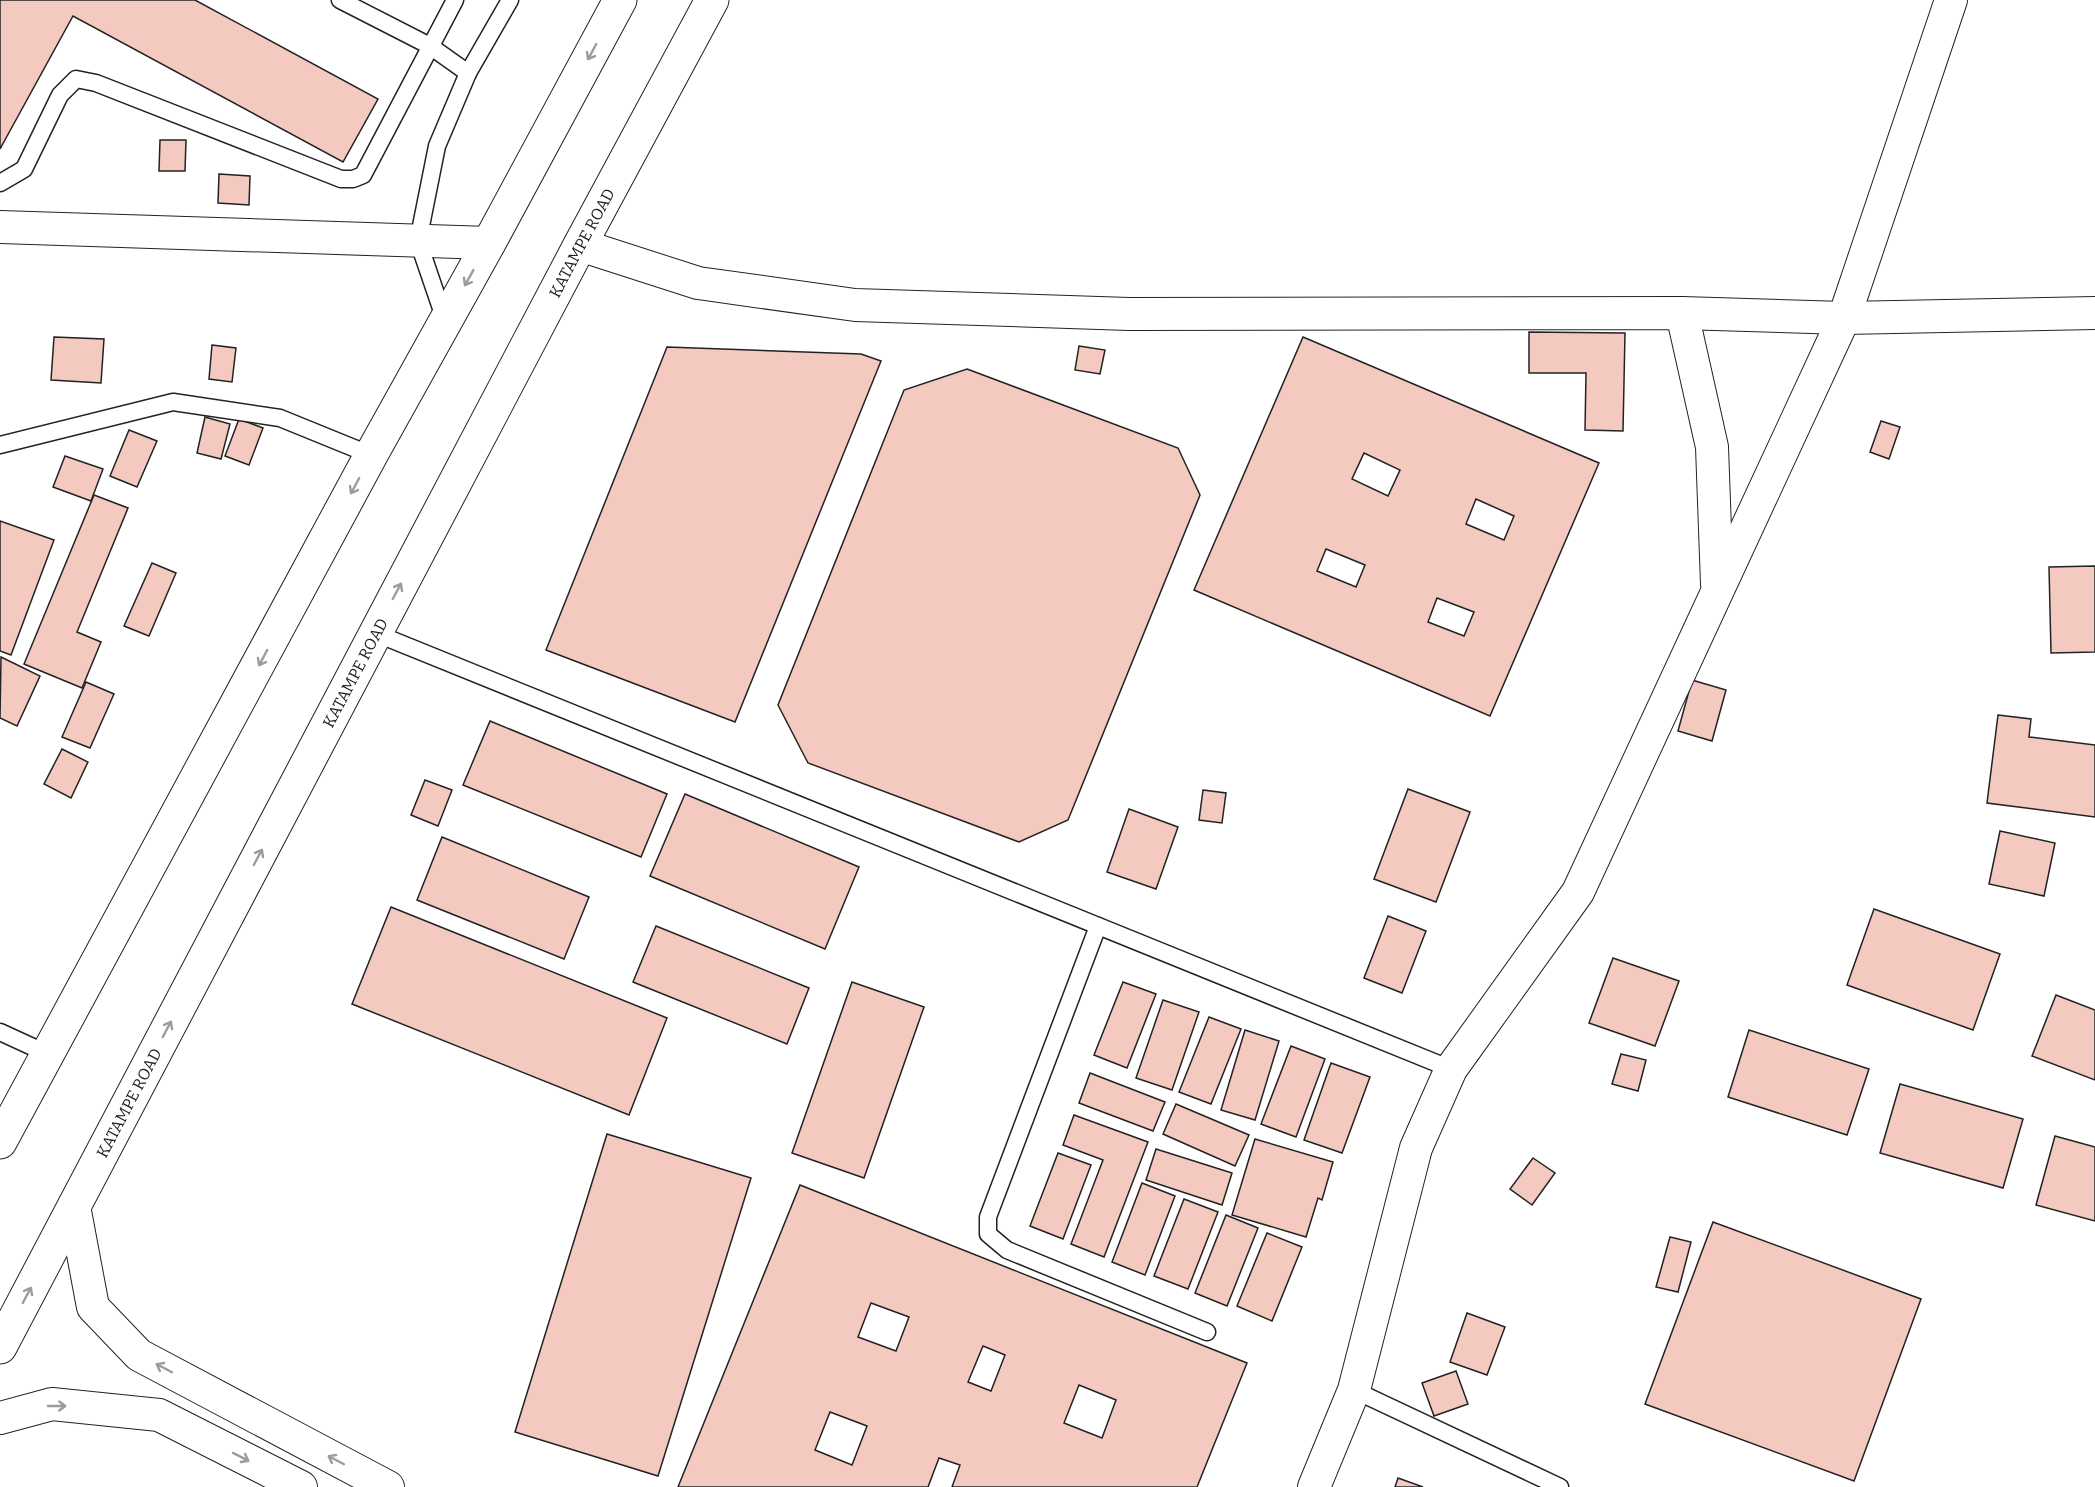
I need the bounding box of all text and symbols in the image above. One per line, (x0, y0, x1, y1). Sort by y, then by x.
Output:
one-way arrow (586, 42, 597, 60)
street label: KATAMPE ROAD (545, 185, 619, 301)
one-way arrow (463, 269, 475, 286)
one-way arrow (349, 477, 361, 494)
one-way arrow (392, 583, 403, 601)
street label: KATAMPE ROAD (319, 615, 392, 731)
one-way arrow (257, 649, 269, 666)
one-way arrow (252, 848, 264, 866)
one-way arrow (162, 1021, 173, 1039)
street label: KATAMPE ROAD (92, 1045, 166, 1161)
one-way arrow (21, 1287, 33, 1304)
one-way arrow (155, 1362, 173, 1373)
one-way arrow (46, 1400, 66, 1412)
one-way arrow (232, 1451, 250, 1463)
one-way arrow (328, 1454, 345, 1466)

